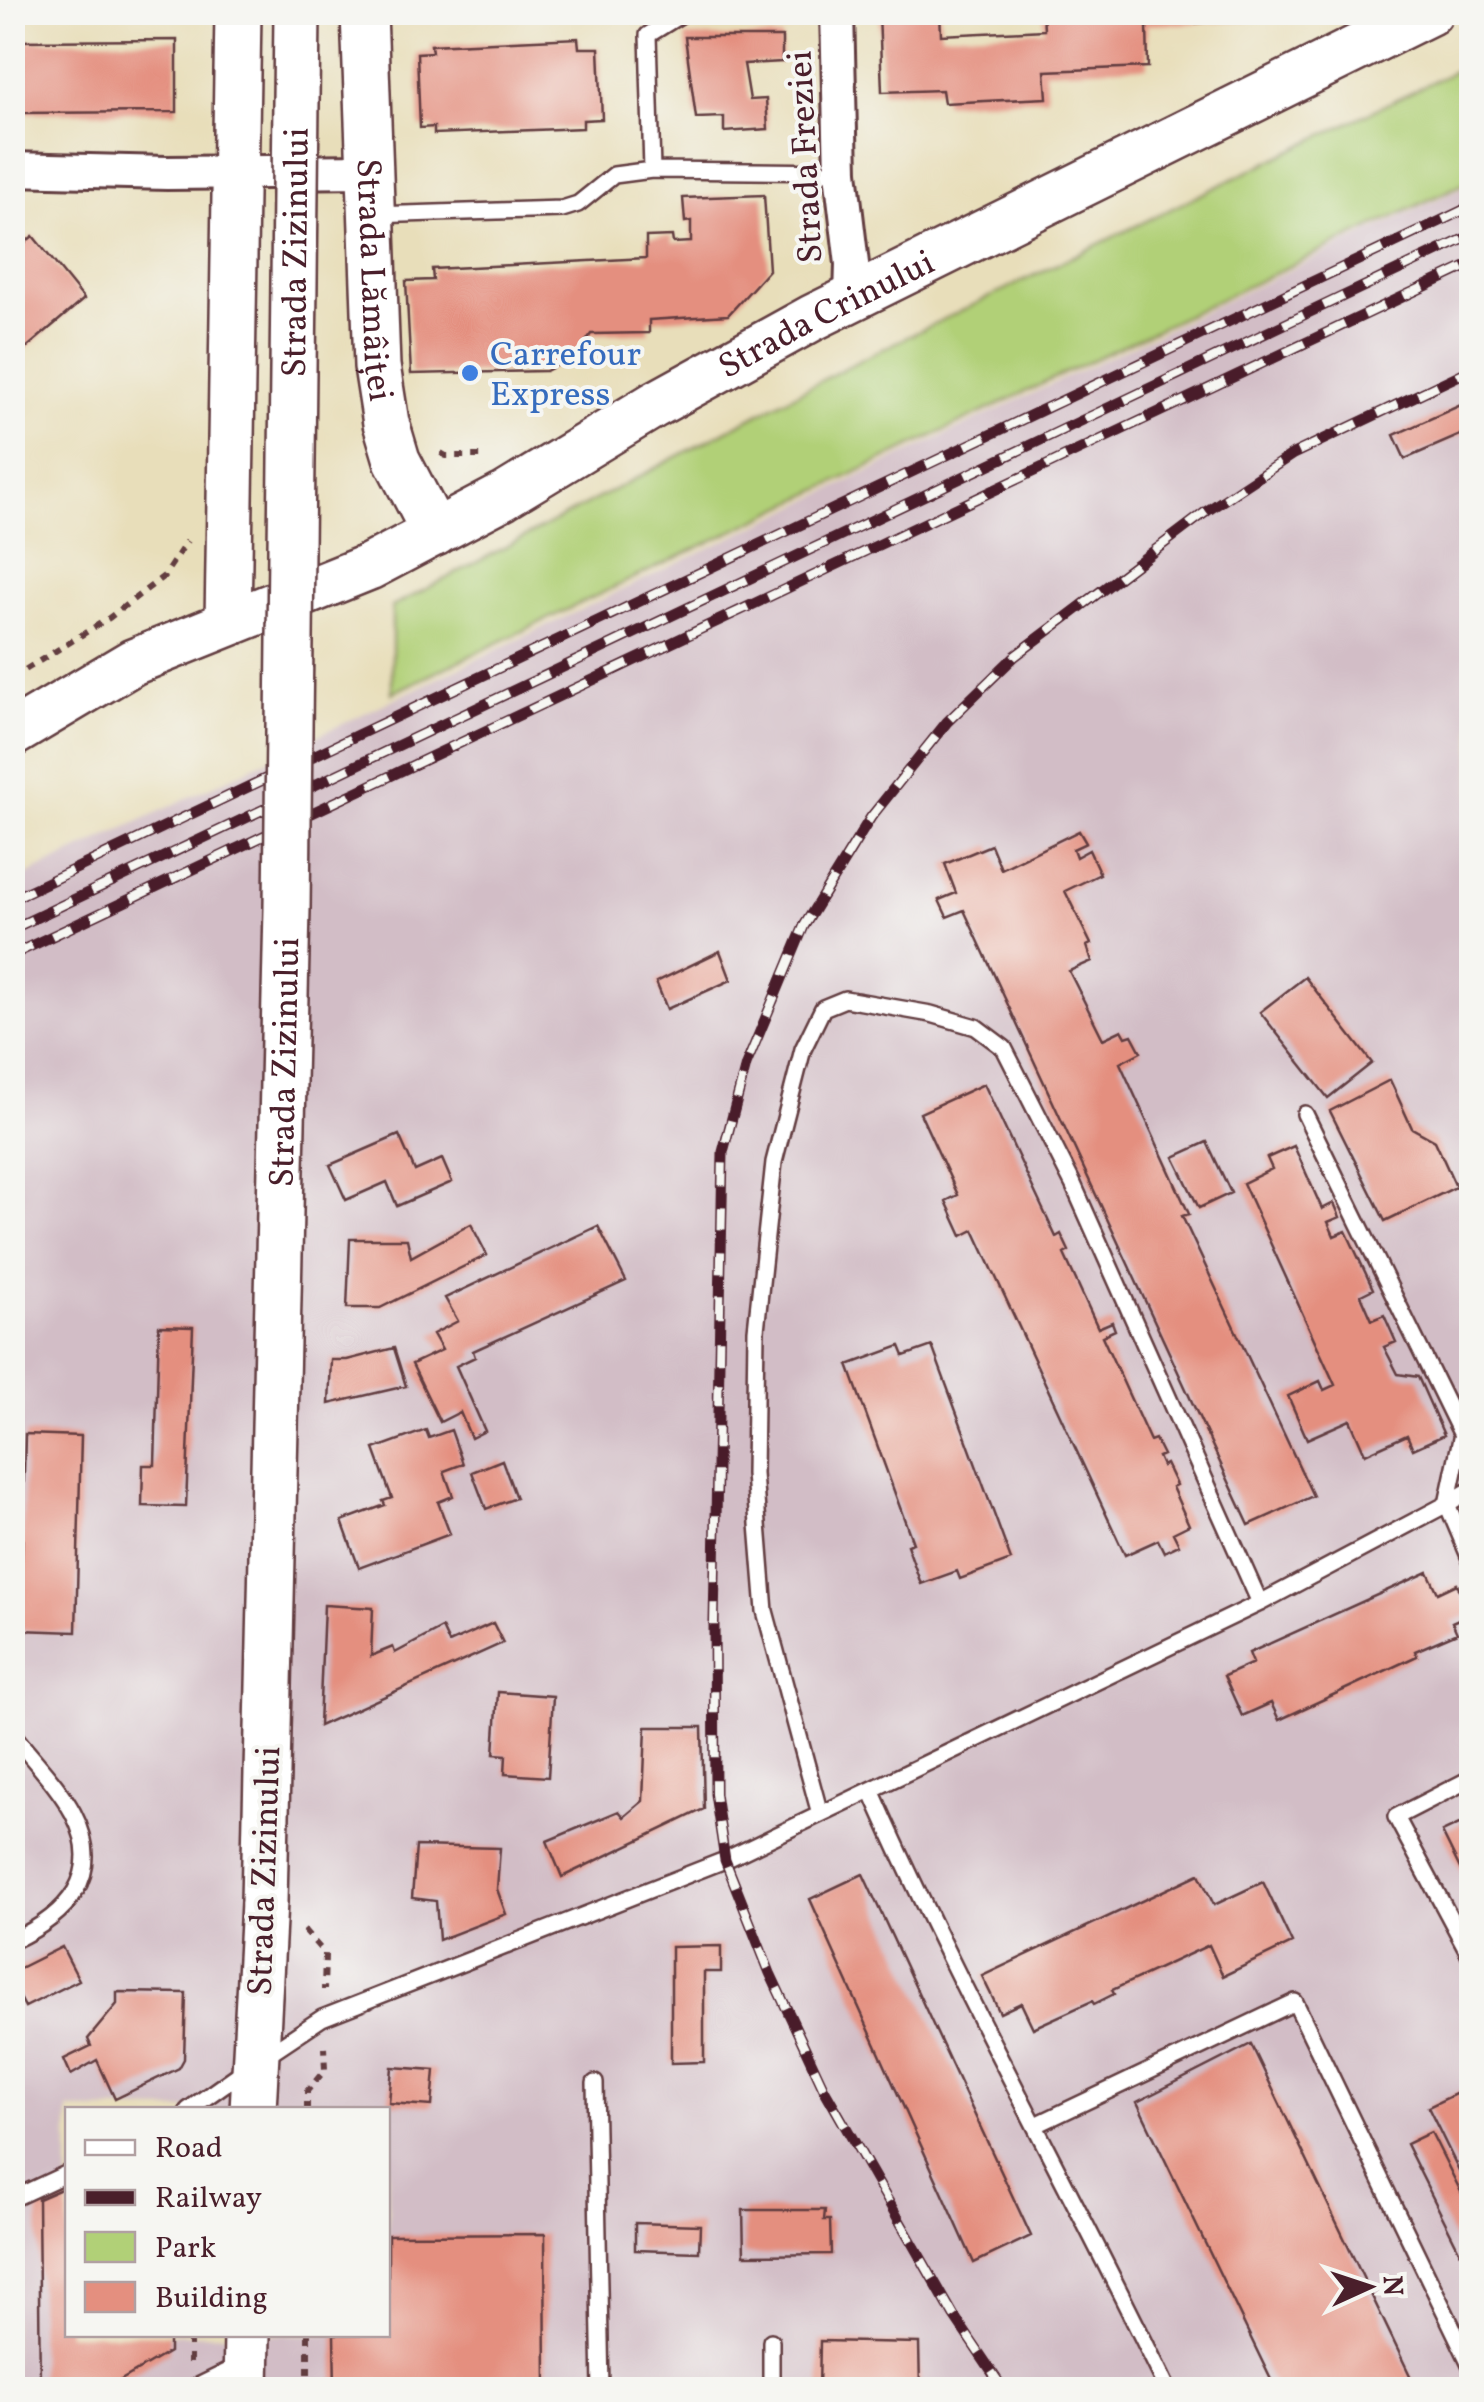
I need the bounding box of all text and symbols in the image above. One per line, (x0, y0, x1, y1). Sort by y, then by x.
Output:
street label: Strada Freziei (777, 49, 837, 264)
street label: Strada Zizinului (272, 127, 323, 378)
street label: Strada Lămâiței (342, 158, 403, 405)
street label: Strada Crinului (711, 240, 943, 392)
place label: Carrefour Express (490, 332, 641, 420)
marker: Carrefour Express (459, 362, 481, 384)
street label: Strada Zizinului (260, 937, 313, 1188)
street label: Strada Zizinului (238, 1745, 294, 1997)
legend (65, 2107, 390, 2337)
text: Road (155, 2128, 223, 2170)
text: Railway (155, 2178, 262, 2220)
text: Park (155, 2228, 216, 2270)
north arrow (1319, 2237, 1419, 2337)
text: N (1371, 2275, 1411, 2297)
text: Building (155, 2278, 268, 2320)

